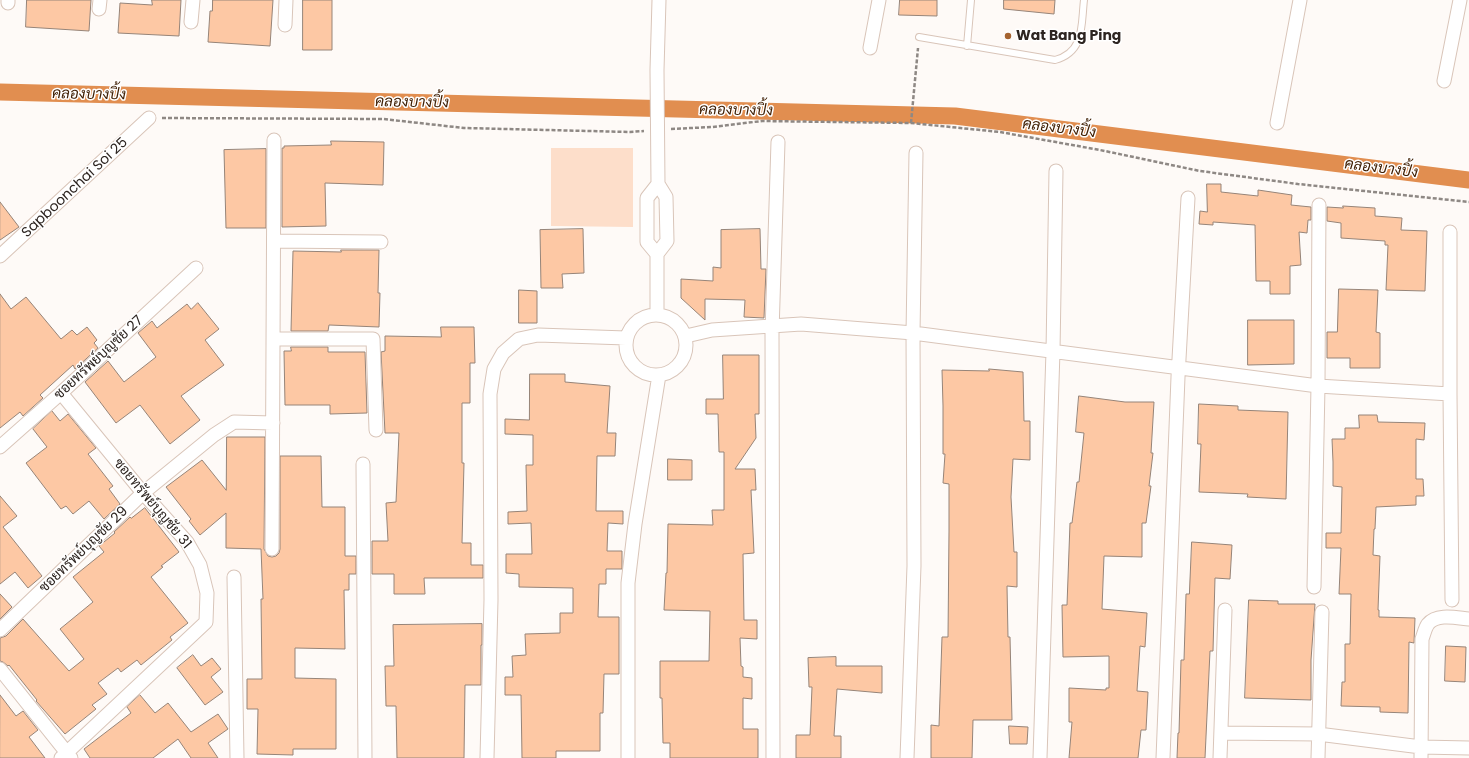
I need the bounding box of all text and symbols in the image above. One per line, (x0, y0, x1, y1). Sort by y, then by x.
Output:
place label: Wat Bang Ping (1016, 28, 1121, 44)
marker: Wat Bang Ping (1003, 31, 1013, 41)
water label: คลองบางปิ้ง (52, 85, 126, 105)
water label: คลองบางปิ้ง (375, 93, 449, 113)
water label: คลองบางปิ้ง (699, 101, 773, 121)
water label: คลองบางปิ้ง (1021, 116, 1097, 142)
street label: Sapboonchai Soi 25 (19, 135, 131, 241)
water label: คลองบางปิ้ง (1343, 156, 1419, 182)
street label: ซอยทรัพย์บุญชัย 27 (51, 312, 147, 404)
street label: ซอยทรัพย์บุญชัย 31 (109, 456, 195, 552)
street label: ซอยทรัพย์บุญชัย 29 (36, 503, 132, 597)

